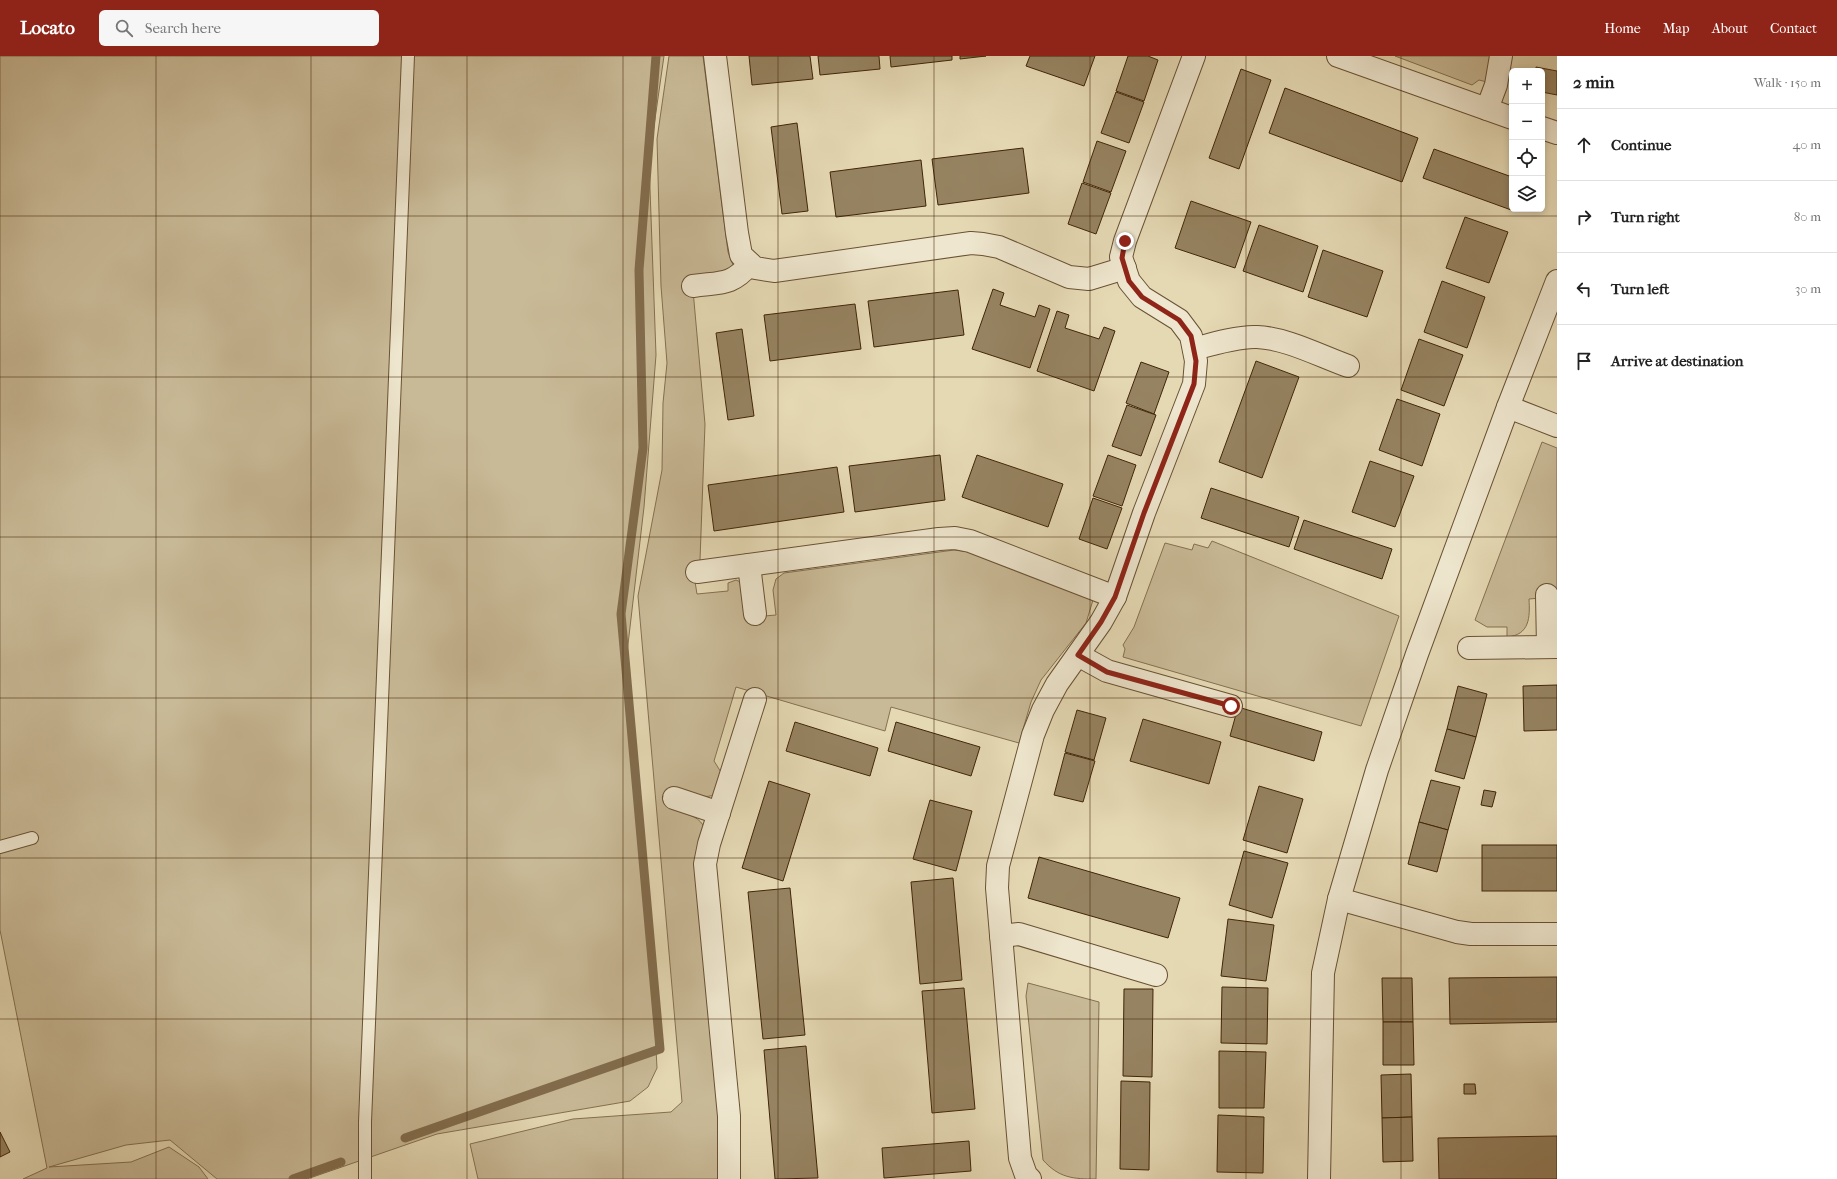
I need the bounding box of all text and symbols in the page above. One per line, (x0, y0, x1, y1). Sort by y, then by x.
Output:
search box (99, 10, 379, 46)
text: Locato (20, 17, 75, 39)
icon: search (113, 17, 135, 39)
text: Search here (145, 19, 221, 37)
text: Home (1604, 20, 1641, 37)
text: Map (1663, 20, 1690, 37)
text: About (1712, 20, 1748, 37)
text: Contact (1770, 20, 1817, 37)
map controls (1509, 68, 1545, 212)
button: + (1509, 68, 1545, 104)
text: 2 min (1573, 72, 1614, 92)
text: Walk · 150 m (1754, 75, 1821, 90)
button: − (1509, 104, 1545, 140)
icon: ahead (1573, 134, 1595, 156)
text: Continue (1611, 136, 1671, 154)
text: 40 m (1793, 137, 1821, 152)
button: locate (1509, 140, 1545, 176)
button: layers (1509, 176, 1545, 212)
icon: right (1573, 206, 1595, 228)
text: Turn right (1611, 208, 1680, 226)
text: 80 m (1794, 209, 1821, 224)
route end (1116, 232, 1134, 250)
icon: left (1573, 278, 1595, 300)
text: Turn left (1611, 280, 1669, 298)
text: 30 m (1795, 281, 1821, 296)
icon: arrive (1573, 350, 1595, 372)
text: Arrive at destination (1611, 352, 1743, 370)
route start (1222, 697, 1240, 715)

